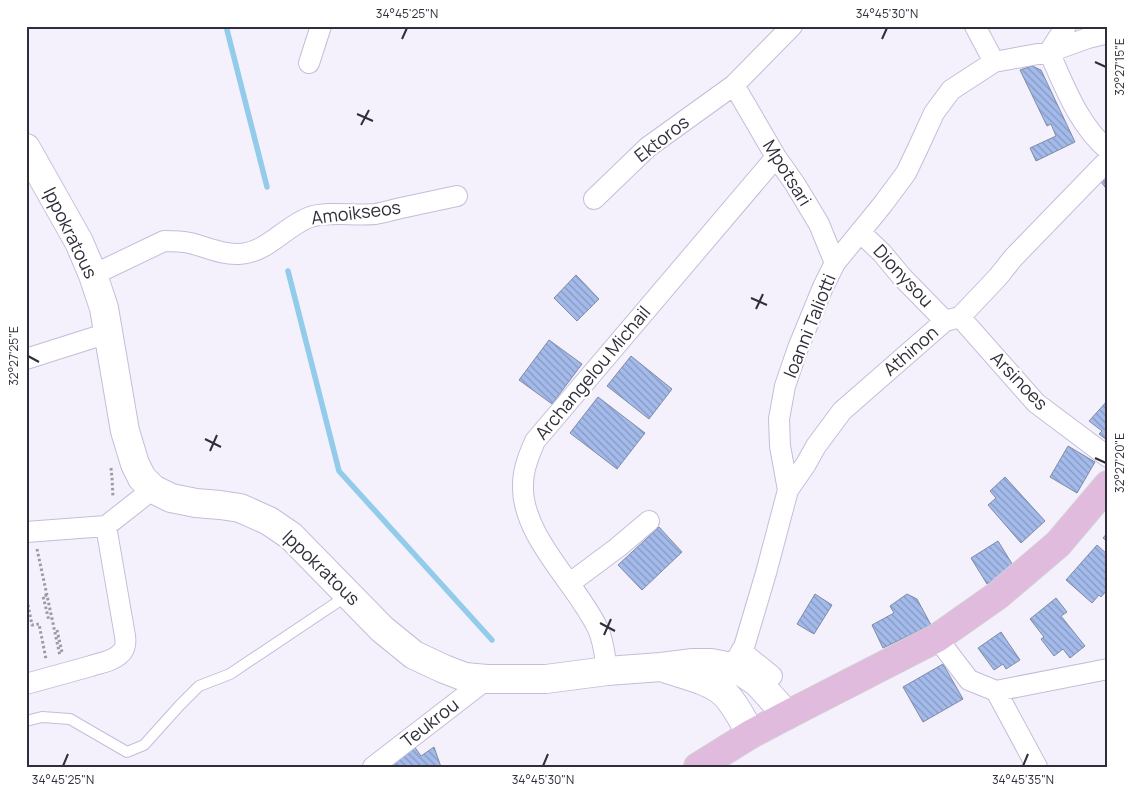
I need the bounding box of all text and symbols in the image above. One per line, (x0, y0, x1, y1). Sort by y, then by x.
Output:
text: 34°45'25"N (376, 5, 438, 22)
text: 34°45'30"N (856, 5, 918, 22)
text: 32°27'15"E (1111, 38, 1128, 96)
street label: Ektoros (629, 109, 694, 167)
street label: Mpotsari (758, 135, 818, 210)
street label: Ippokratous (38, 183, 103, 282)
street label: Amoikseos (310, 195, 402, 229)
street label: Dionysou (869, 239, 939, 312)
street label: Ioanni Taliotti (777, 270, 841, 381)
street label: Archangelou Michail (529, 300, 655, 444)
street label: Athinon (878, 320, 943, 381)
text: 32°27'25"E (5, 326, 22, 386)
street label: Arsinoes (986, 346, 1054, 415)
text: 32°27'20"E (1111, 433, 1128, 493)
street label: Ippokratous (278, 524, 366, 610)
street label: Teukrou (396, 692, 463, 752)
text: 34°45'25"N (32, 771, 94, 788)
text: 34°45'30"N (512, 771, 574, 788)
text: 34°45'35"N (992, 771, 1054, 788)

